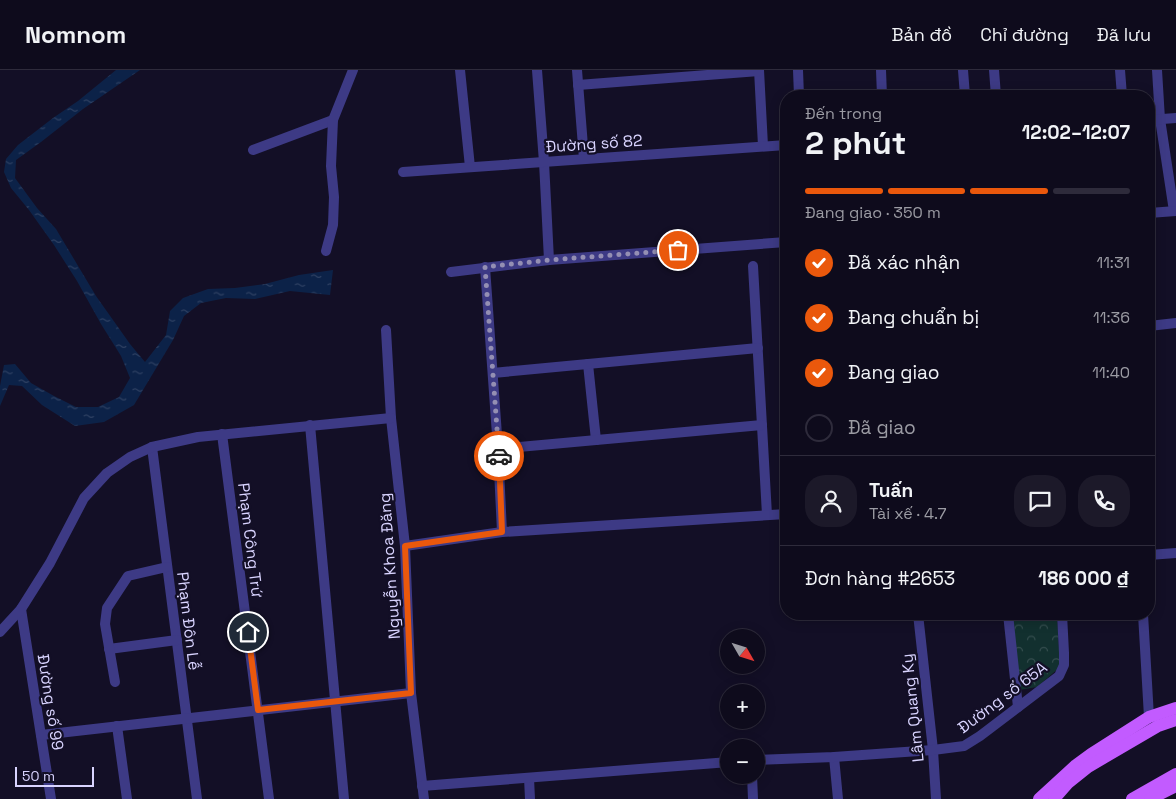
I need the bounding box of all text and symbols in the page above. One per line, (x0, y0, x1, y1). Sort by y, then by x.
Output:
text: Nomnom (25, 19, 126, 50)
text: Bản đồ (892, 23, 952, 46)
text: Chỉ đường (980, 23, 1069, 46)
text: Đã lưu (1097, 23, 1151, 46)
text: Đến trong (805, 103, 882, 124)
text: 12:02–12:07 (1022, 120, 1130, 145)
text: 2 phút (805, 123, 906, 163)
street label: Đường số 82 (545, 130, 643, 157)
text: Đang giao · 350 m (805, 202, 941, 223)
pin (657, 229, 699, 271)
icon: bag (664, 236, 692, 264)
icon: check (805, 249, 833, 277)
text: Đã xác nhận (848, 250, 960, 275)
text: 11:31 (1096, 252, 1130, 273)
icon: check (805, 304, 833, 332)
text: Đang chuẩn bị (848, 305, 979, 330)
text: 11:36 (1093, 307, 1130, 328)
icon: check (805, 359, 833, 387)
text: Đang giao (848, 360, 940, 385)
text: 11:40 (1092, 362, 1130, 383)
text: Đã giao (848, 415, 916, 440)
courier (474, 431, 524, 481)
icon: car (485, 442, 513, 470)
button: person (805, 475, 857, 527)
button: chat (1014, 475, 1066, 527)
button: phone (1078, 475, 1130, 527)
text: Tuấn (869, 478, 913, 503)
street label: Phạm Công Trứ (233, 482, 268, 599)
street label: Nguyễn Khoa Đăng (374, 492, 405, 640)
text: Tài xế · 4.7 (869, 503, 946, 524)
text: Đơn hàng #2653 (805, 566, 955, 591)
text: 186 000 ₫ (1038, 566, 1130, 591)
street label: Phạm Đôn Lễ (172, 571, 205, 672)
pin (227, 611, 269, 653)
icon: home (234, 618, 262, 646)
north arrow (720, 629, 765, 674)
map controls (720, 629, 765, 784)
street label: Đường số 99 (33, 653, 68, 752)
street label: Lâm Quang Ky (896, 653, 929, 763)
street label: Đường số 65A (953, 657, 1051, 738)
button: + (720, 684, 765, 729)
button: − (720, 739, 765, 784)
scale bar (15, 764, 94, 787)
text: 50 m (22, 767, 55, 785)

